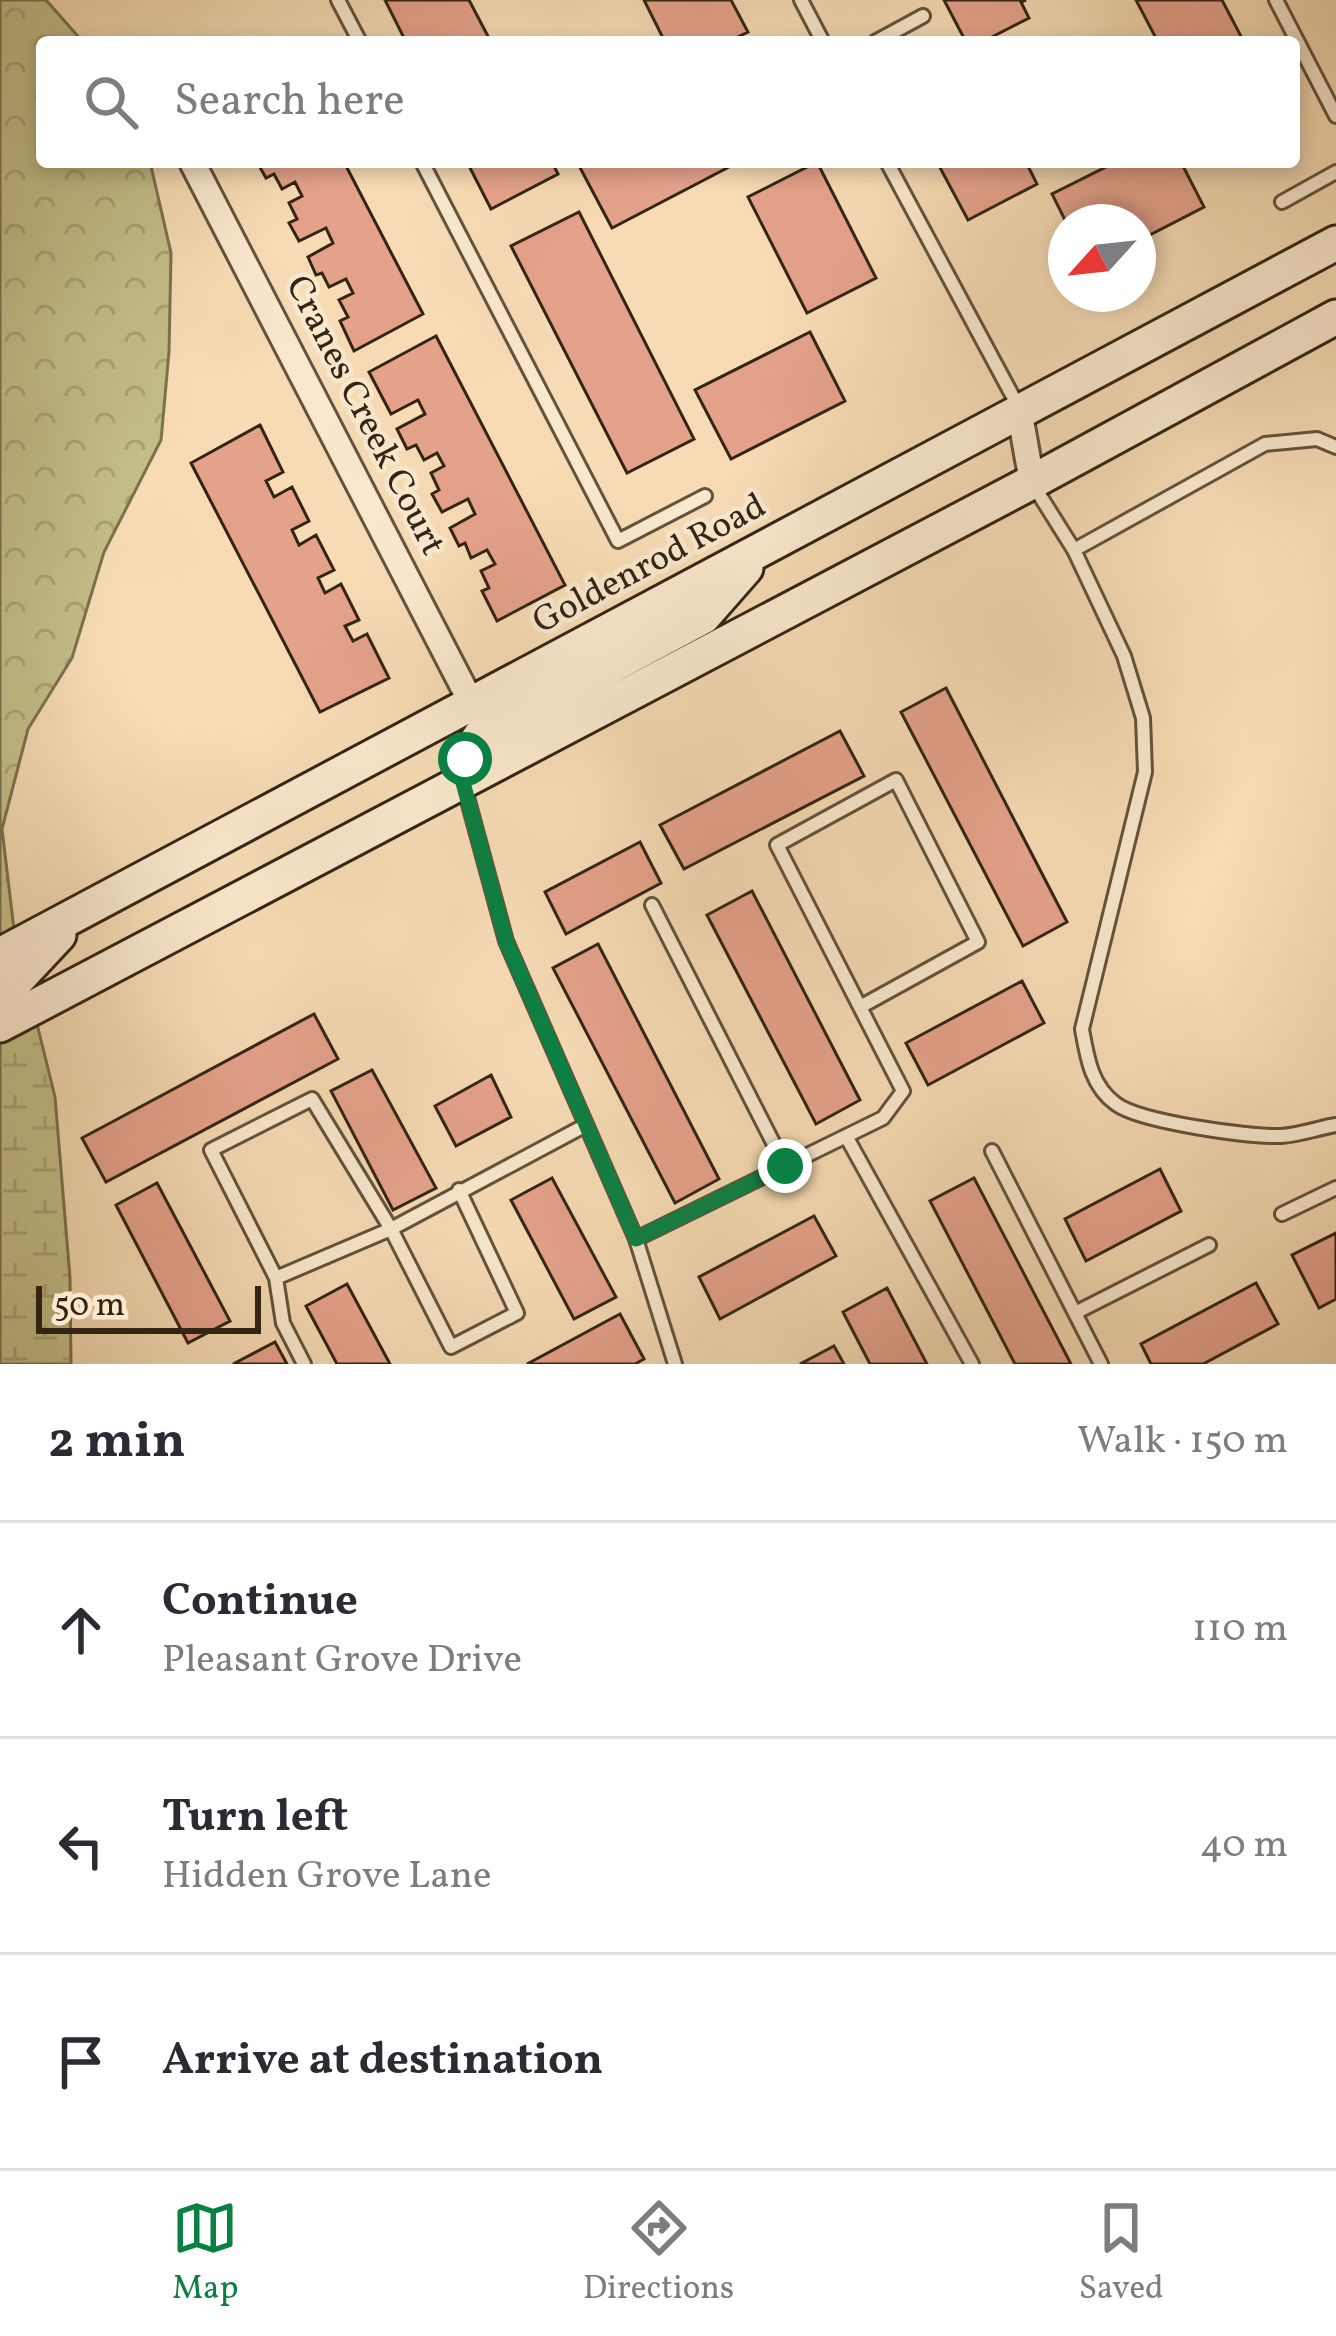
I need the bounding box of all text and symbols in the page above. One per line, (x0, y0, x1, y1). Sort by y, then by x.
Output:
search box (36, 36, 1300, 168)
icon: search (78, 69, 144, 135)
text: Search here (174, 71, 405, 134)
north arrow (1048, 204, 1156, 312)
street label: Cranes Creek Court (272, 267, 456, 565)
street label: Goldenrod Road (524, 482, 776, 648)
route start (438, 732, 492, 786)
route end (758, 1139, 812, 1193)
scale bar (36, 1280, 261, 1333)
text: 50 m (54, 1284, 125, 1330)
text: 2 min (48, 1407, 186, 1478)
text: Walk · 150 m (1077, 1415, 1288, 1469)
text: Continue (162, 1571, 358, 1634)
icon: ahead (48, 1597, 114, 1663)
text: 110 m (1192, 1603, 1288, 1657)
text: Pleasant Grove Drive (162, 1634, 522, 1688)
text: Turn left (162, 1787, 348, 1850)
icon: left (48, 1813, 114, 1879)
text: 40 m (1200, 1819, 1288, 1873)
text: Hidden Grove Lane (162, 1850, 491, 1904)
icon: arrive (48, 2029, 114, 2095)
text: Arrive at destination (162, 2030, 603, 2093)
tab: Map (172, 2195, 238, 2313)
tab: Directions (583, 2195, 734, 2313)
tab: Saved (1079, 2195, 1164, 2313)

